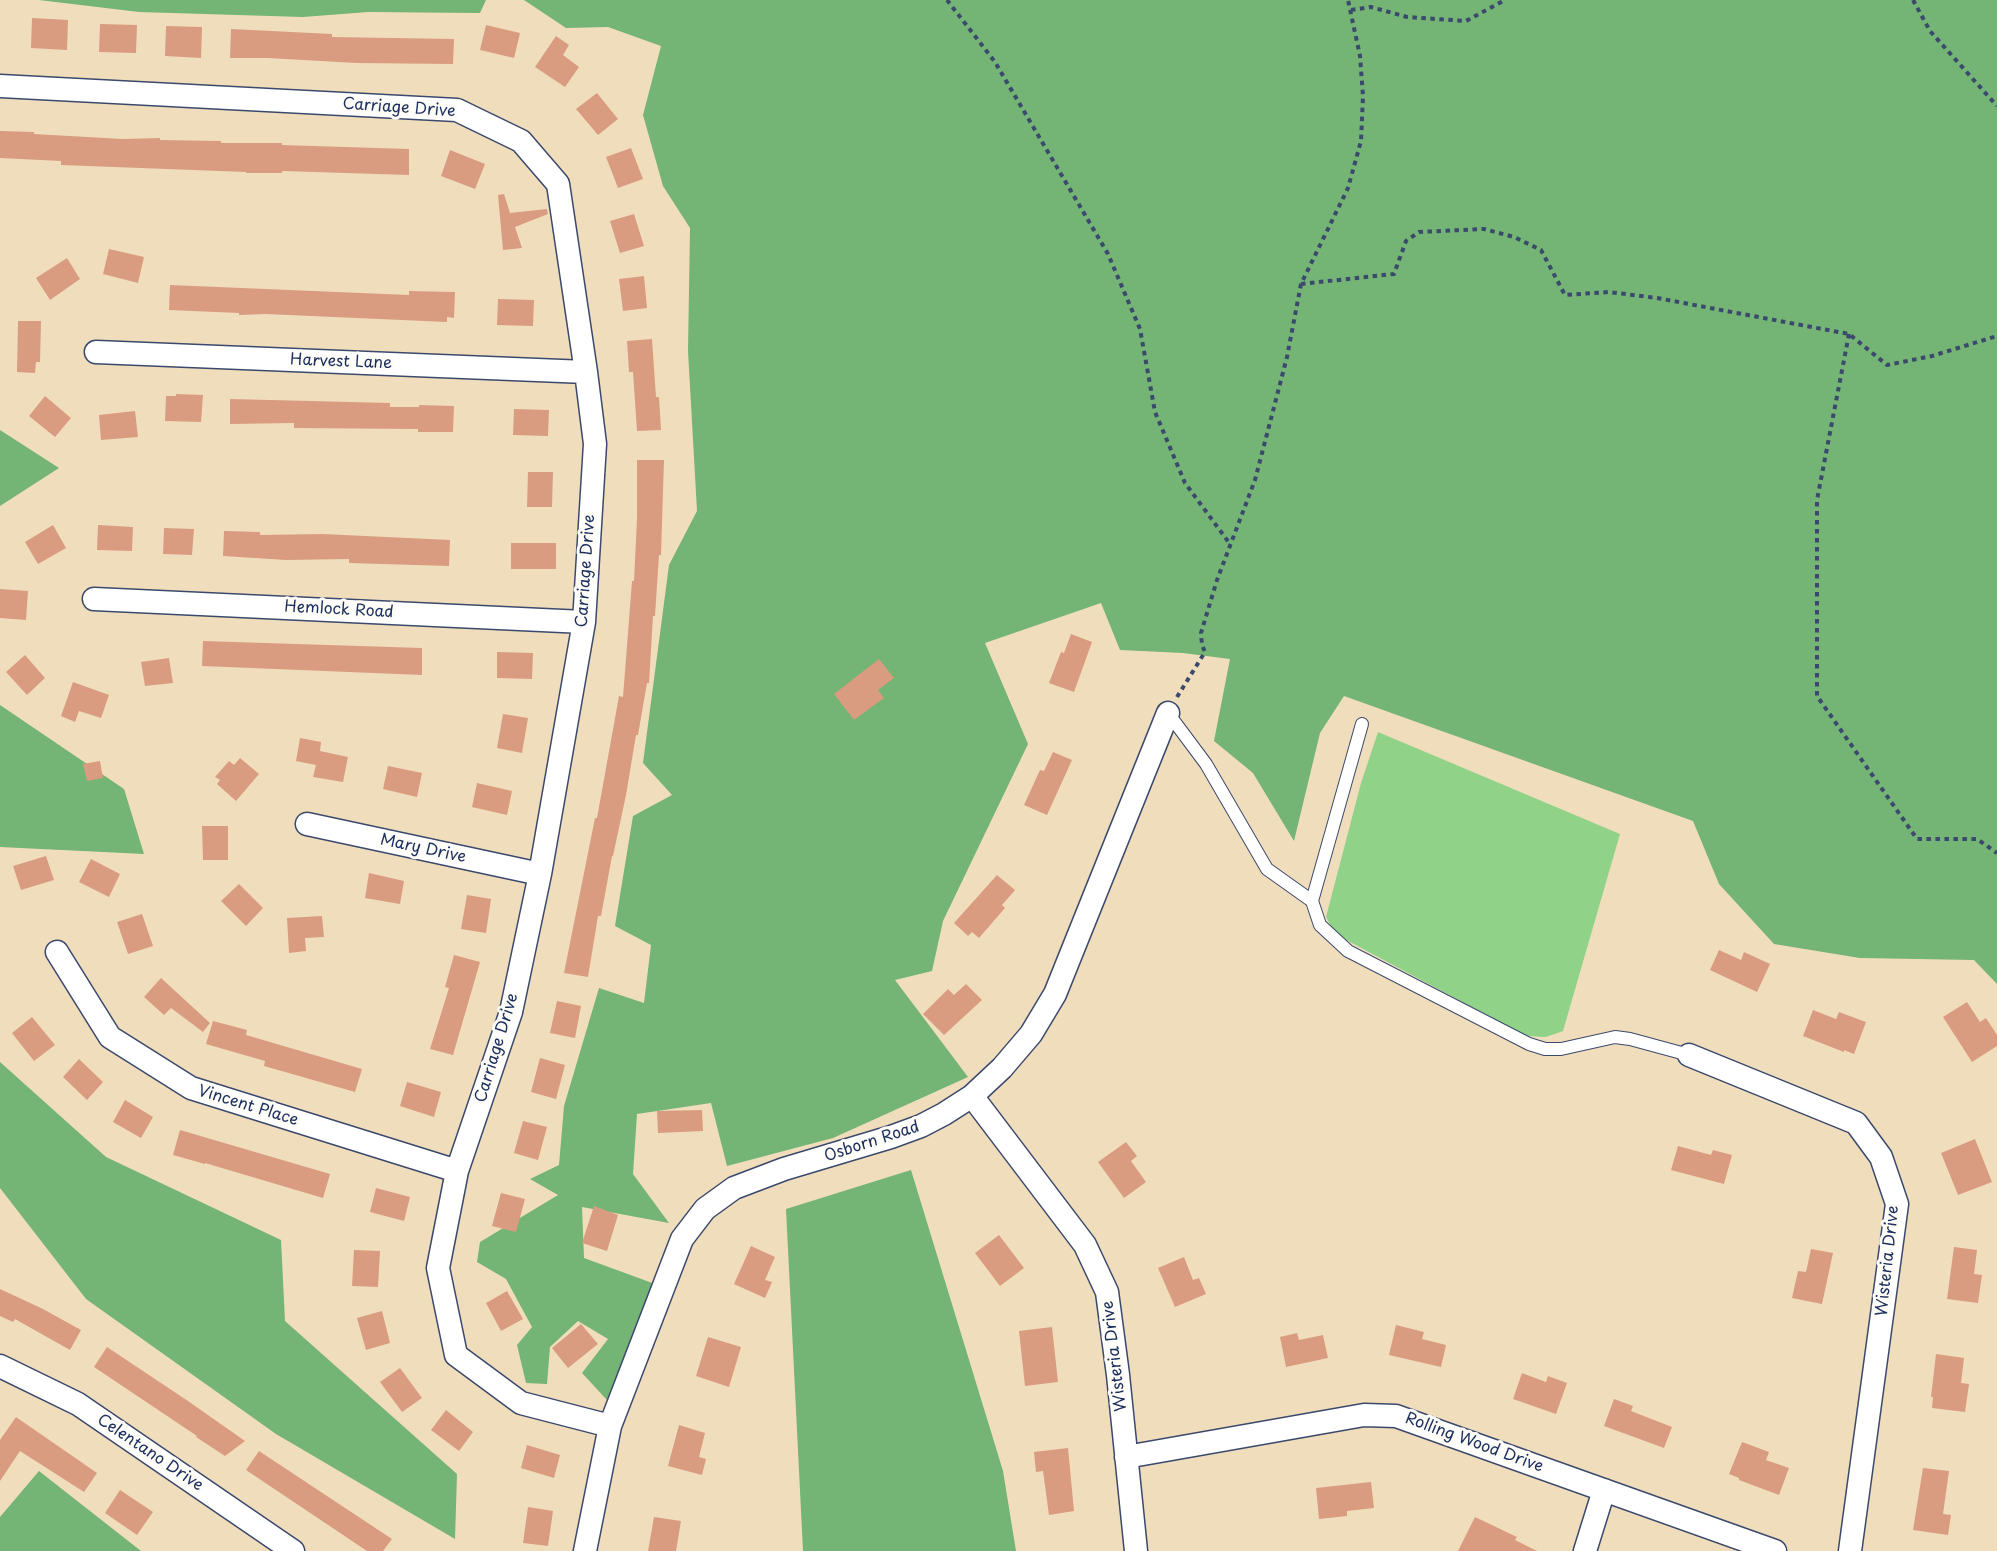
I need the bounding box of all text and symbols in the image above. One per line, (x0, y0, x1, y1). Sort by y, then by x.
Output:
street label: Carriage Drive (342, 94, 456, 122)
street label: Harvest Lane (290, 351, 392, 373)
street label: Carriage Drive (572, 514, 600, 628)
street label: Hemlock Road (284, 598, 394, 622)
street label: Mary Drive (378, 831, 468, 867)
street label: Carriage Drive (471, 991, 523, 1105)
street label: Vincent Place (195, 1082, 301, 1130)
street label: Osborn Road (822, 1118, 922, 1166)
street label: Wisteria Drive (1873, 1205, 1903, 1317)
street label: Wisteria Drive (1099, 1300, 1131, 1412)
street label: Rolling Wood Drive (1402, 1409, 1546, 1477)
street label: Celentano Drive (93, 1410, 207, 1496)

